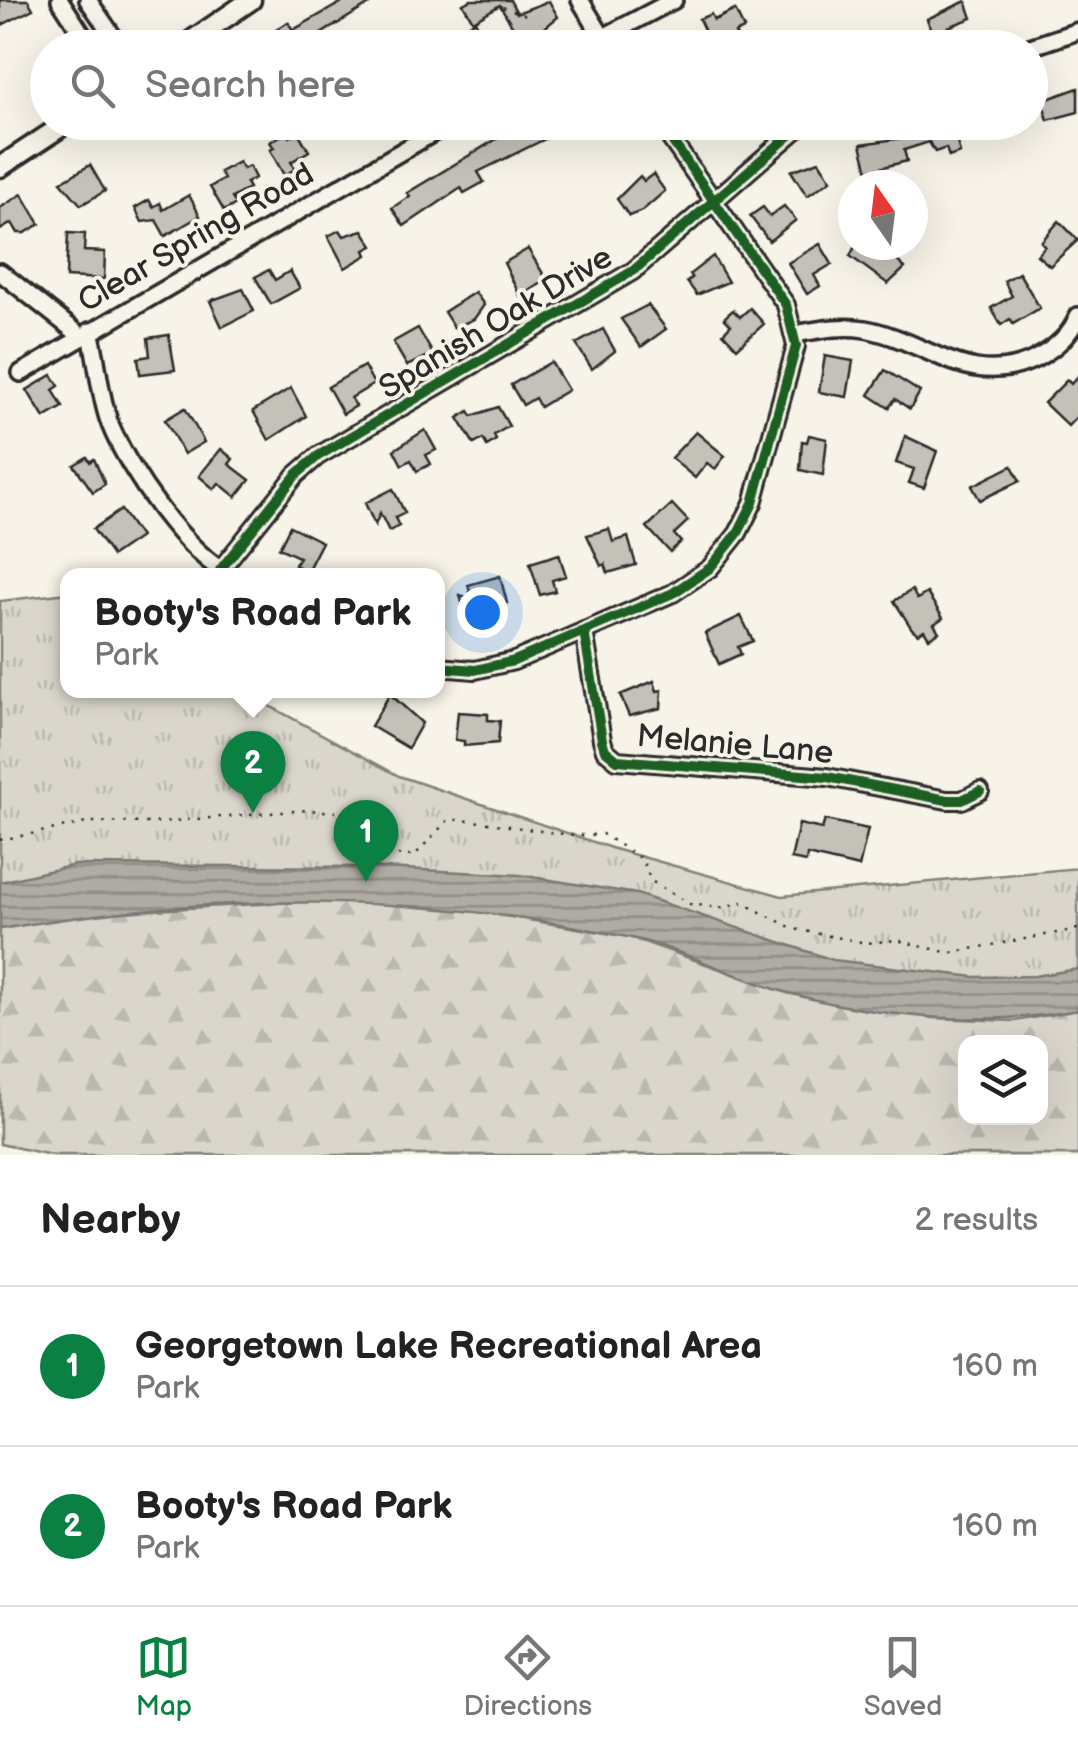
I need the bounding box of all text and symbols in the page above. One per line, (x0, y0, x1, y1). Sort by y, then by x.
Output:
search box (30, 30, 1048, 140)
icon: search (65, 58, 120, 113)
text: Search here (145, 63, 356, 108)
street label: Clear Spring Road (71, 155, 321, 321)
north arrow (838, 170, 928, 260)
street label: Spanish Oak Drive (372, 238, 620, 408)
popup (60, 568, 445, 698)
your location (457, 587, 508, 638)
text: Booty's Road Park (94, 591, 411, 636)
text: Park (94, 636, 158, 675)
street label: Melanie Lane (635, 717, 835, 773)
pin: 2 (220, 730, 286, 813)
pin: 1 (334, 800, 398, 882)
map controls (958, 1035, 1048, 1125)
button: layers (958, 1035, 1048, 1125)
text: Nearby (40, 1195, 180, 1246)
text: 2 results (914, 1201, 1038, 1240)
text: Georgetown Lake Recreational Area (135, 1324, 762, 1369)
text: 1 (66, 1347, 79, 1386)
text: 160 m (952, 1347, 1038, 1386)
text: Park (135, 1369, 199, 1408)
text: Booty's Road Park (135, 1484, 452, 1529)
text: 2 (63, 1507, 82, 1546)
text: 160 m (952, 1507, 1038, 1546)
text: Park (135, 1529, 199, 1568)
tab: Map (136, 1630, 192, 1723)
tab: Directions (463, 1630, 592, 1723)
tab: Saved (864, 1630, 942, 1723)

